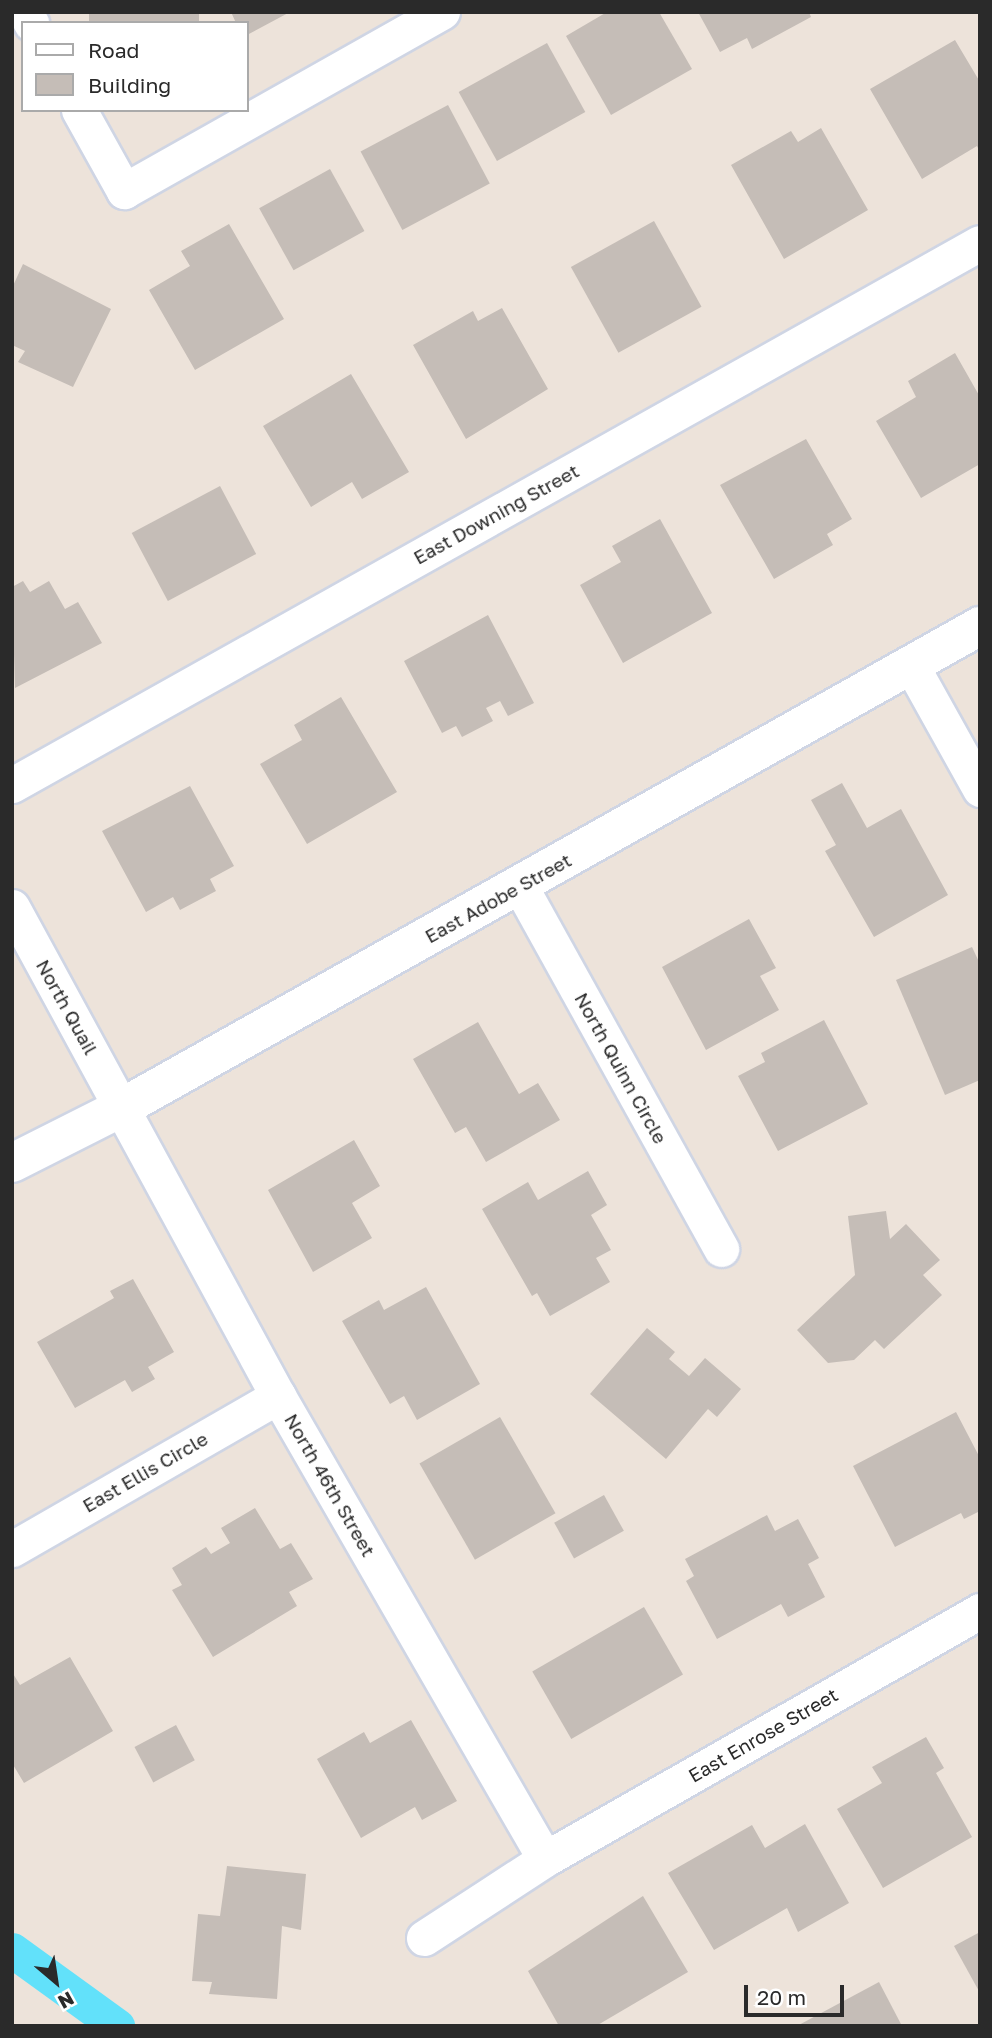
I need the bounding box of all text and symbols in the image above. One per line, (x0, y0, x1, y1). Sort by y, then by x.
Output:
legend (21, 21, 248, 112)
text: Road (88, 37, 139, 63)
text: Building (88, 72, 171, 98)
street label: East Downing Street (409, 459, 583, 569)
street label: East Adobe Street (421, 848, 575, 948)
street label: North Quail (32, 956, 102, 1058)
street label: North Quinn Circle (570, 989, 672, 1147)
street label: North 46th Street (280, 1410, 380, 1560)
street label: East Ellis Circle (78, 1427, 212, 1517)
street label: East Enrose Street (684, 1683, 842, 1787)
north arrow (21, 1947, 91, 2017)
scale bar (747, 1972, 847, 2016)
text: 20 m (757, 1984, 806, 2010)
text: N (55, 1987, 78, 2014)

